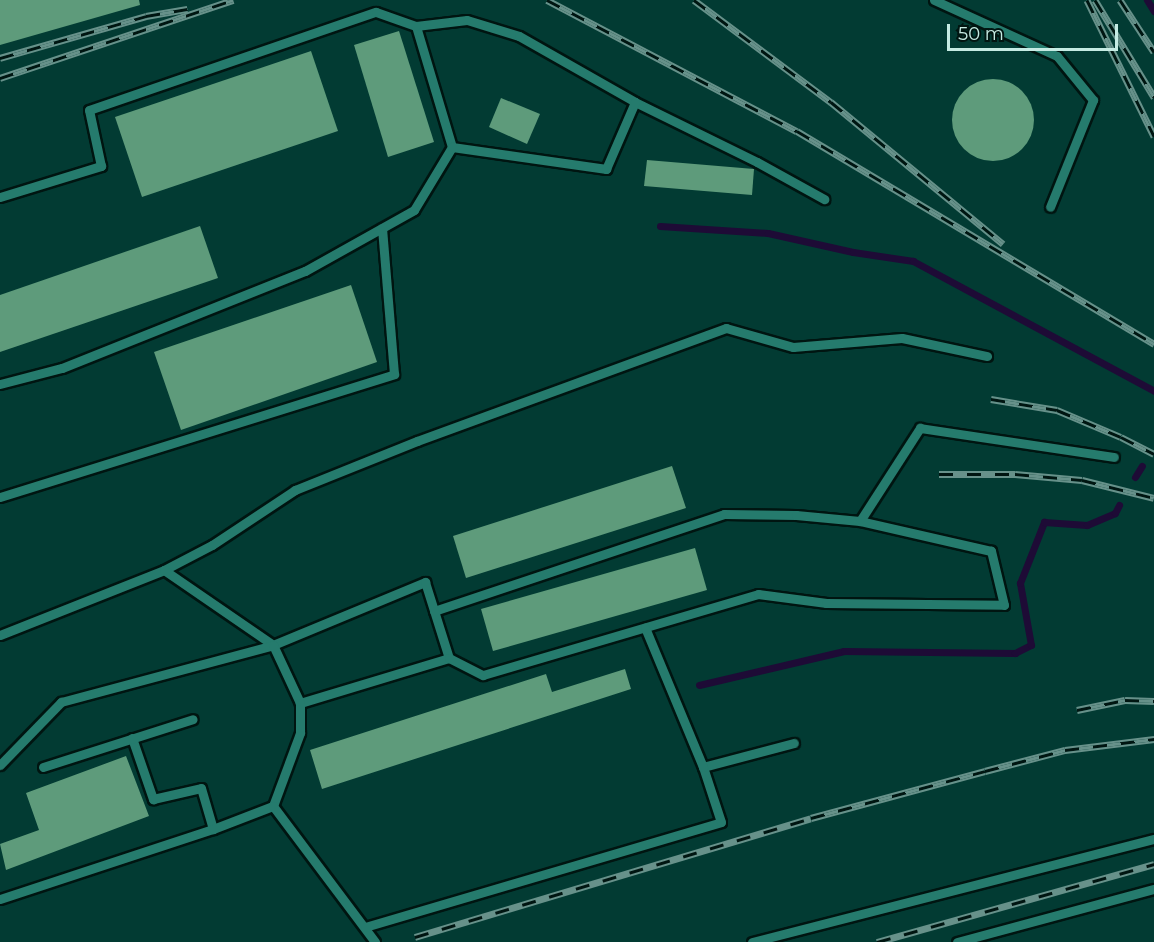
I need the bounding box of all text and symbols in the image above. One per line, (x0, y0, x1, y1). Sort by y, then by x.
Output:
scale bar (950, 12, 1121, 50)
text: 50 m (958, 23, 1004, 45)

